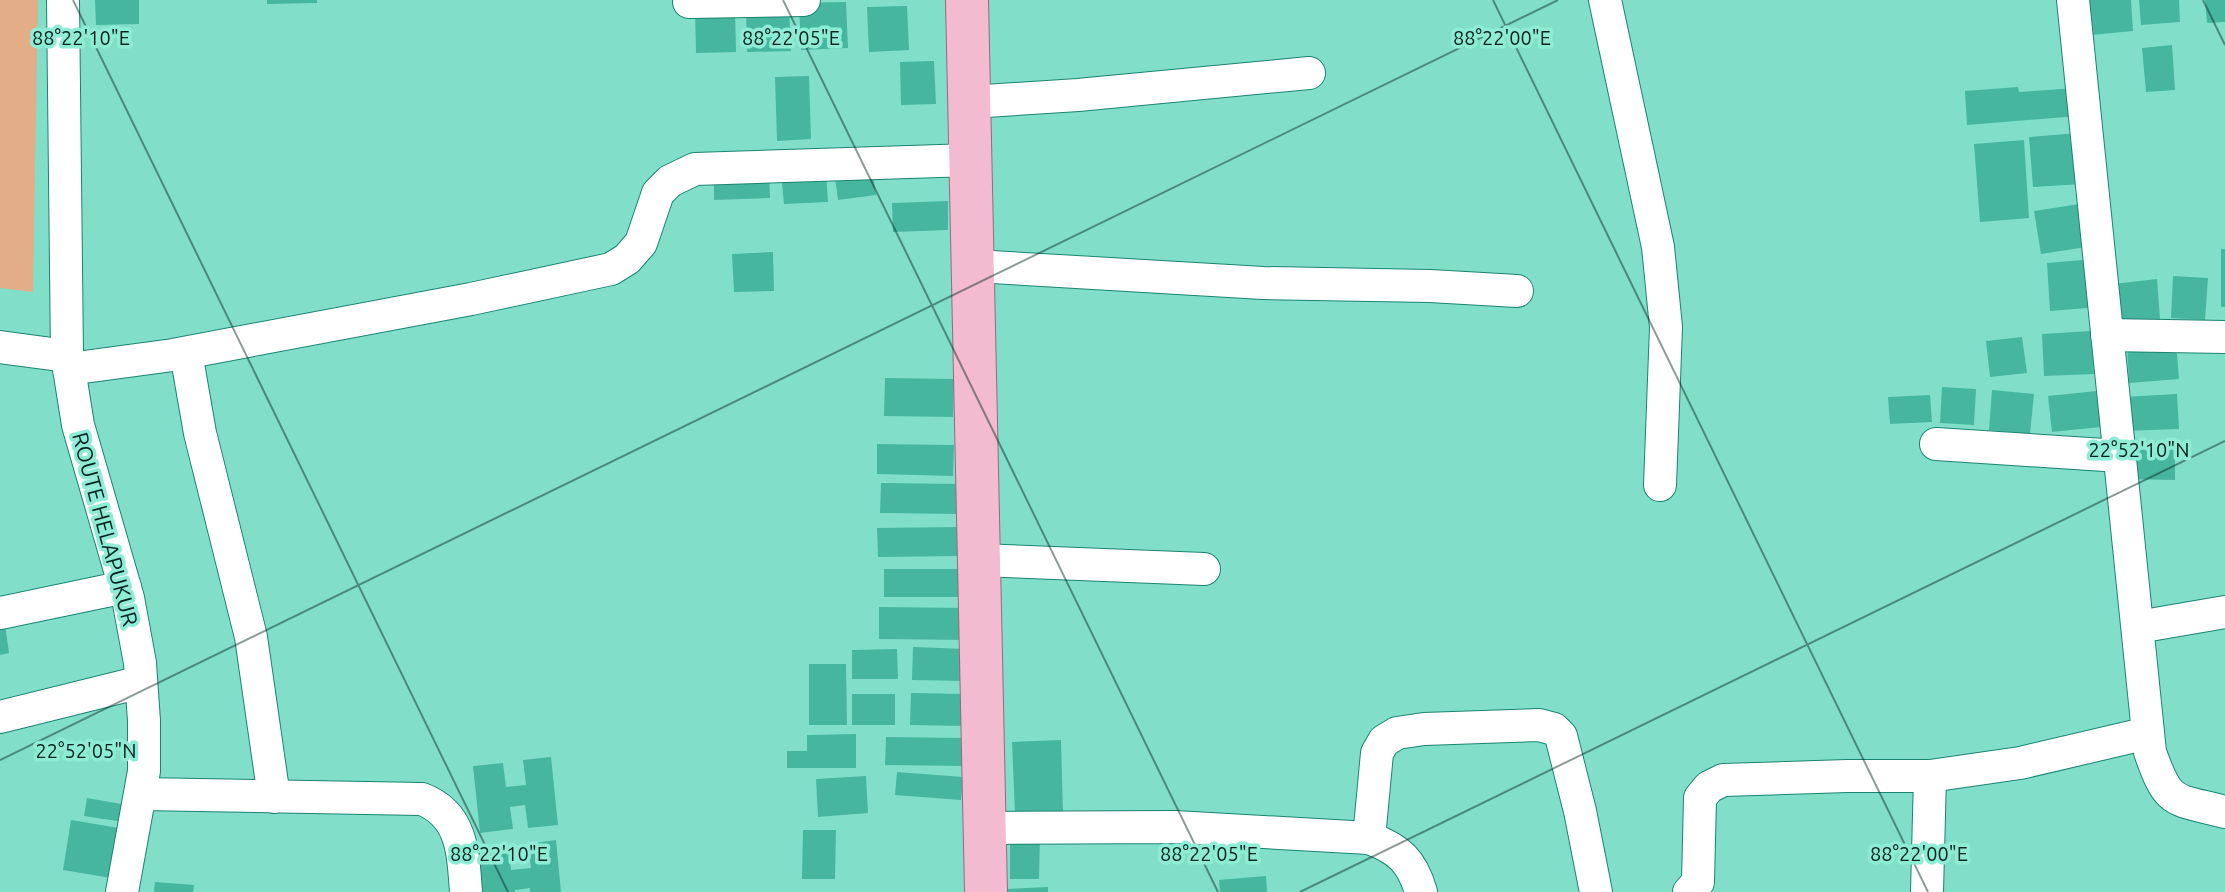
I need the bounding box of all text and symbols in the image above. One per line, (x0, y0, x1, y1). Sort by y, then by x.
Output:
text: 88°22'10"E (32, 26, 130, 49)
text: 88°22'05"E (742, 26, 840, 49)
text: 88°22'00"E (1453, 26, 1551, 49)
street label: ROUTE HELAPUKUR (68, 429, 144, 629)
text: 22°52'10"N (2088, 438, 2190, 461)
text: 22°52'05"N (35, 739, 137, 762)
text: 88°22'10"E (450, 842, 548, 865)
text: 88°22'05"E (1160, 842, 1258, 865)
text: 88°22'00"E (1870, 842, 1968, 865)

